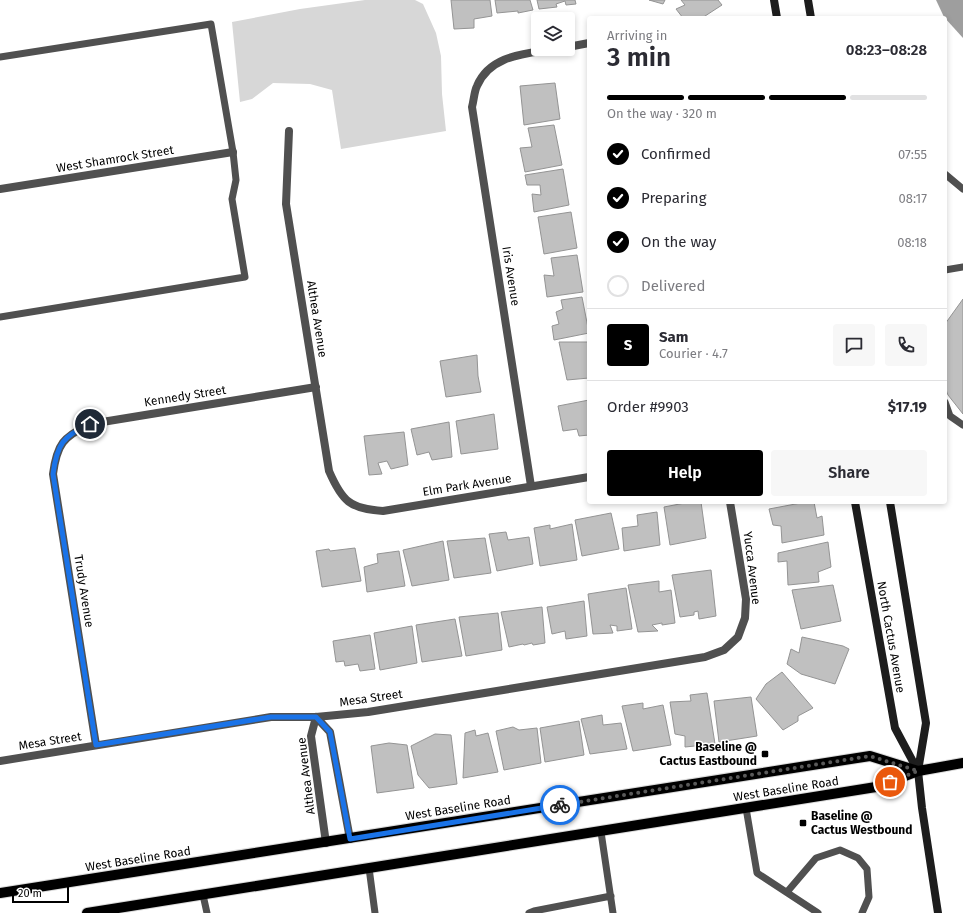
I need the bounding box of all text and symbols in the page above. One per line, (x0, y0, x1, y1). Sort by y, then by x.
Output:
map controls (531, 12, 575, 56)
button: layers (531, 12, 575, 56)
text: Arriving in (607, 28, 667, 43)
text: 08:23–08:28 (846, 41, 927, 59)
text: 3 min (607, 42, 671, 73)
text: On the way · 320 m (607, 106, 717, 121)
street label: West Shamrock Street (55, 143, 175, 175)
icon: check (607, 143, 629, 165)
text: Confirmed (641, 145, 711, 163)
text: 07:55 (898, 147, 927, 162)
icon: check (607, 187, 629, 209)
text: Preparing (641, 189, 706, 207)
text: 08:17 (899, 191, 927, 206)
icon: check (607, 231, 629, 253)
text: On the way (641, 233, 716, 251)
text: 08:18 (897, 235, 927, 250)
street label: Iris Avenue (499, 245, 523, 307)
text: Delivered (641, 277, 705, 295)
street label: Althea Avenue (304, 280, 330, 358)
button: chat (833, 324, 875, 366)
button: phone (885, 324, 927, 366)
text: Sam (659, 328, 688, 346)
text: S (624, 336, 632, 354)
text: Courier · 4.7 (659, 346, 728, 361)
street label: Kennedy Street (143, 383, 228, 409)
text: Order #9903 (607, 398, 689, 416)
text: $17.19 (888, 398, 927, 416)
pin (73, 407, 107, 441)
icon: home (79, 413, 101, 435)
button: Help (607, 450, 763, 496)
button: Share (771, 450, 927, 496)
street label: Elm Park Avenue (421, 471, 513, 499)
street label: Yucca Avenue (741, 531, 763, 605)
street label: Trudy Avenue (71, 554, 97, 628)
street label: North Cactus Avenue (874, 580, 908, 694)
street label: Mesa Street (339, 687, 404, 709)
street label: Mesa Street (17, 729, 83, 753)
street label: Althea Avenue (294, 737, 318, 815)
place label: Baseline @ Cactus Eastbound (660, 740, 757, 768)
marker: Baseline @ Cactus Eastbound (760, 749, 770, 759)
pin (873, 765, 907, 799)
icon: bag (879, 771, 901, 793)
street label: West Baseline Road (732, 774, 840, 804)
courier (540, 785, 580, 825)
street label: West Baseline Road (404, 793, 512, 823)
icon: bike (549, 794, 571, 816)
place label: Baseline @ Cactus Westbound (811, 809, 913, 837)
marker: Baseline @ Cactus Westbound (798, 818, 808, 828)
street label: West Baseline Road (84, 844, 192, 874)
scale bar (12, 885, 69, 904)
text: 20 m (18, 887, 42, 900)

